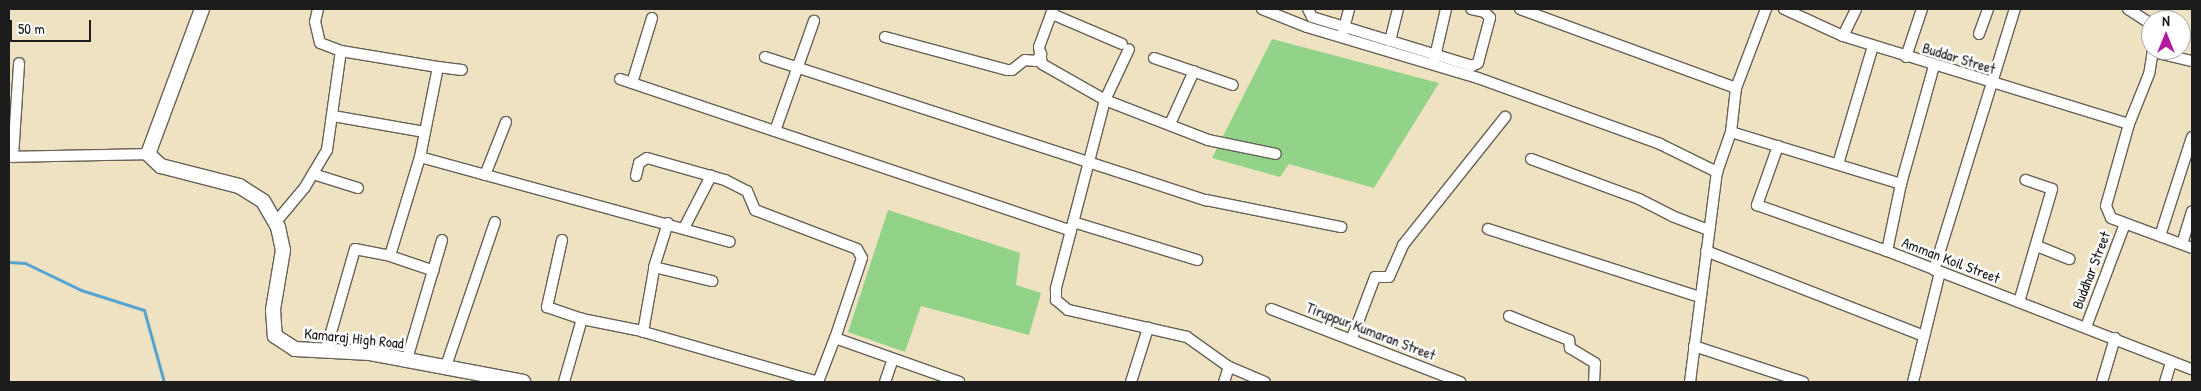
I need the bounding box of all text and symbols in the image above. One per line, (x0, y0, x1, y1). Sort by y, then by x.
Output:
scale bar (12, 10, 94, 42)
north arrow (2141, 10, 2191, 60)
text: N (2162, 11, 2170, 30)
text: 50 m (18, 18, 45, 39)
street label: Buddar Street (1920, 38, 1998, 78)
street label: Buddhar Street (2068, 229, 2114, 311)
street label: Amman Koil Street (1899, 233, 2003, 287)
street label: Tiruppur Kumaran Street (1304, 298, 1438, 364)
street label: Kamaraj High Road (303, 324, 405, 352)

